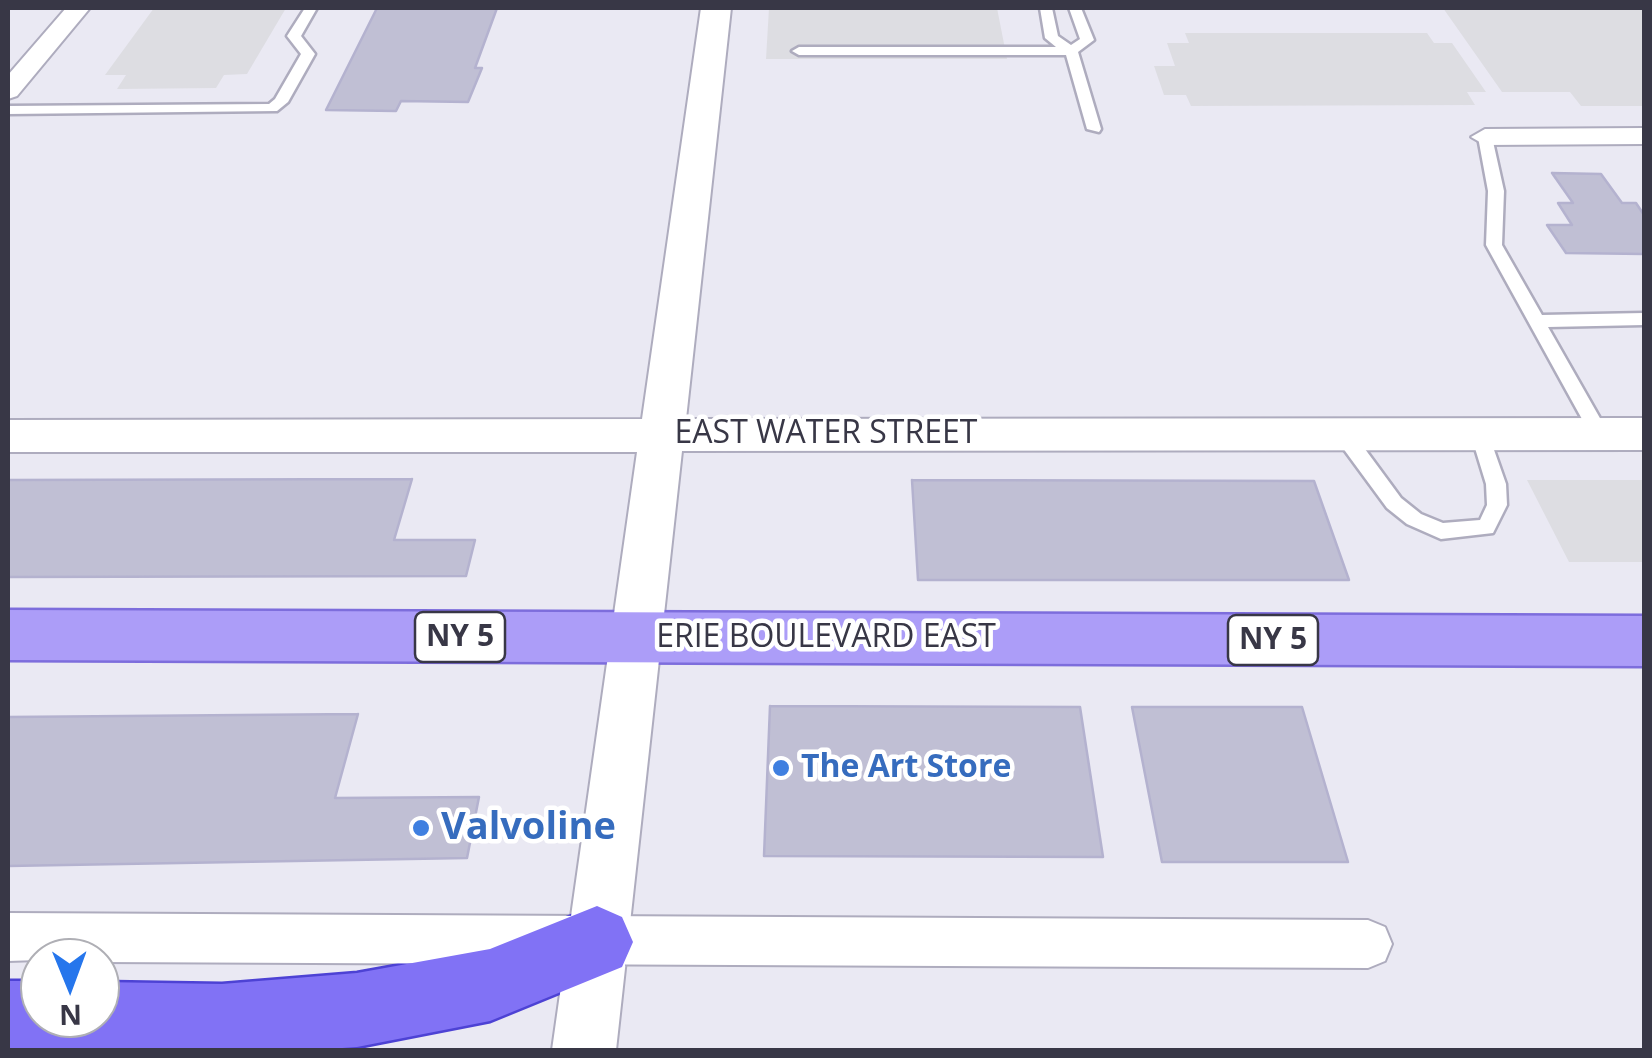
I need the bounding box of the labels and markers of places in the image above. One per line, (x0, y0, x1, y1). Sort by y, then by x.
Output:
place label: The Art Store (801, 749, 1011, 787)
marker: The Art Store (770, 757, 792, 779)
place label: Valvoline (441, 805, 616, 851)
marker: Valvoline (410, 817, 432, 839)

